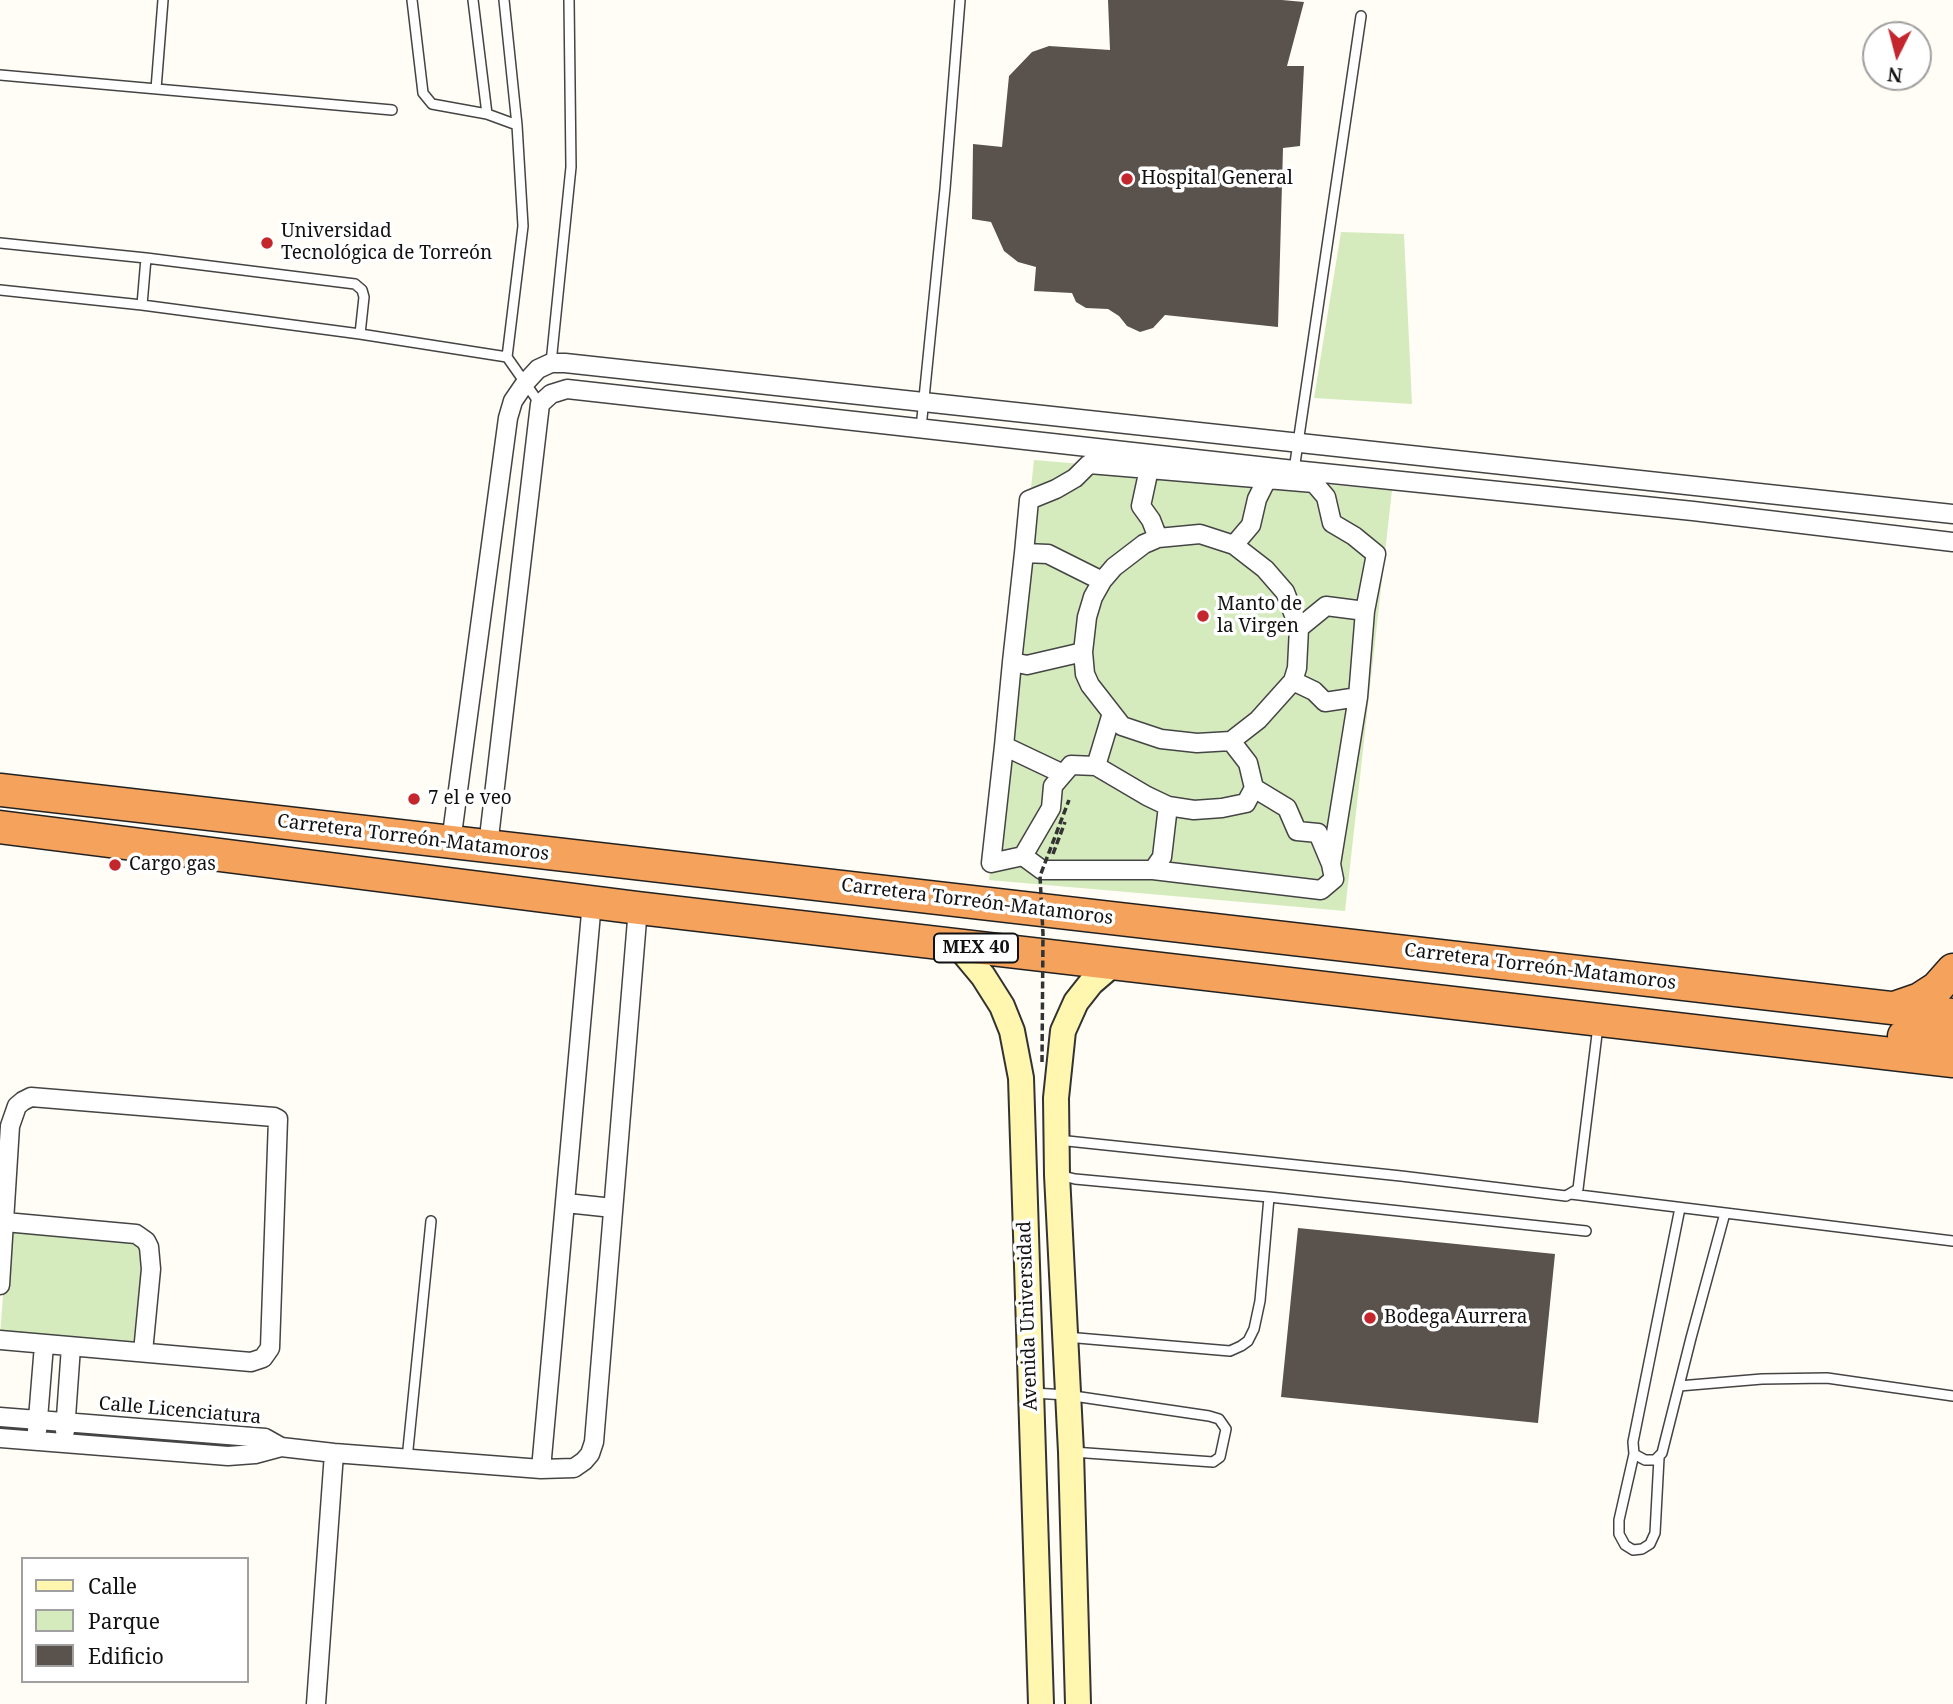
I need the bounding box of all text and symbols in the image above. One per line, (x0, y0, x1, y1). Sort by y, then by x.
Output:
north arrow (1862, 21, 1932, 91)
text: N (1886, 61, 1904, 89)
place label: Hospital General (1141, 168, 1293, 190)
marker: Hospital General (1119, 171, 1135, 187)
place label: Universidad Tecnológica de Torreón (281, 221, 492, 265)
marker: Universidad Tecnológica de Torreón (259, 235, 275, 251)
place label: Manto de la Virgen (1217, 594, 1302, 638)
marker: Manto de la Virgen (1195, 608, 1211, 624)
place label: 7 el e veo (428, 788, 512, 810)
marker: 7 el e veo (406, 791, 422, 807)
street label: Carretera Torreón-Matamoros (276, 810, 550, 866)
place label: Cargo gas (129, 854, 216, 876)
marker: Cargo gas (107, 857, 123, 873)
street label: Carretera Torreón-Matamoros (840, 874, 1114, 930)
road number: MEX 40 (934, 933, 1018, 962)
street label: Carretera Torreón-Matamoros (1403, 939, 1677, 995)
street label: Avenida Universidad (1013, 1221, 1043, 1411)
place label: Bodega Aurrera (1384, 1307, 1527, 1329)
marker: Bodega Aurrera (1362, 1310, 1378, 1326)
street label: Calle Licenciatura (98, 1393, 262, 1429)
legend (21, 1557, 248, 1683)
text: Calle (88, 1572, 137, 1600)
text: Parque (88, 1607, 160, 1635)
text: Edificio (88, 1642, 164, 1670)

